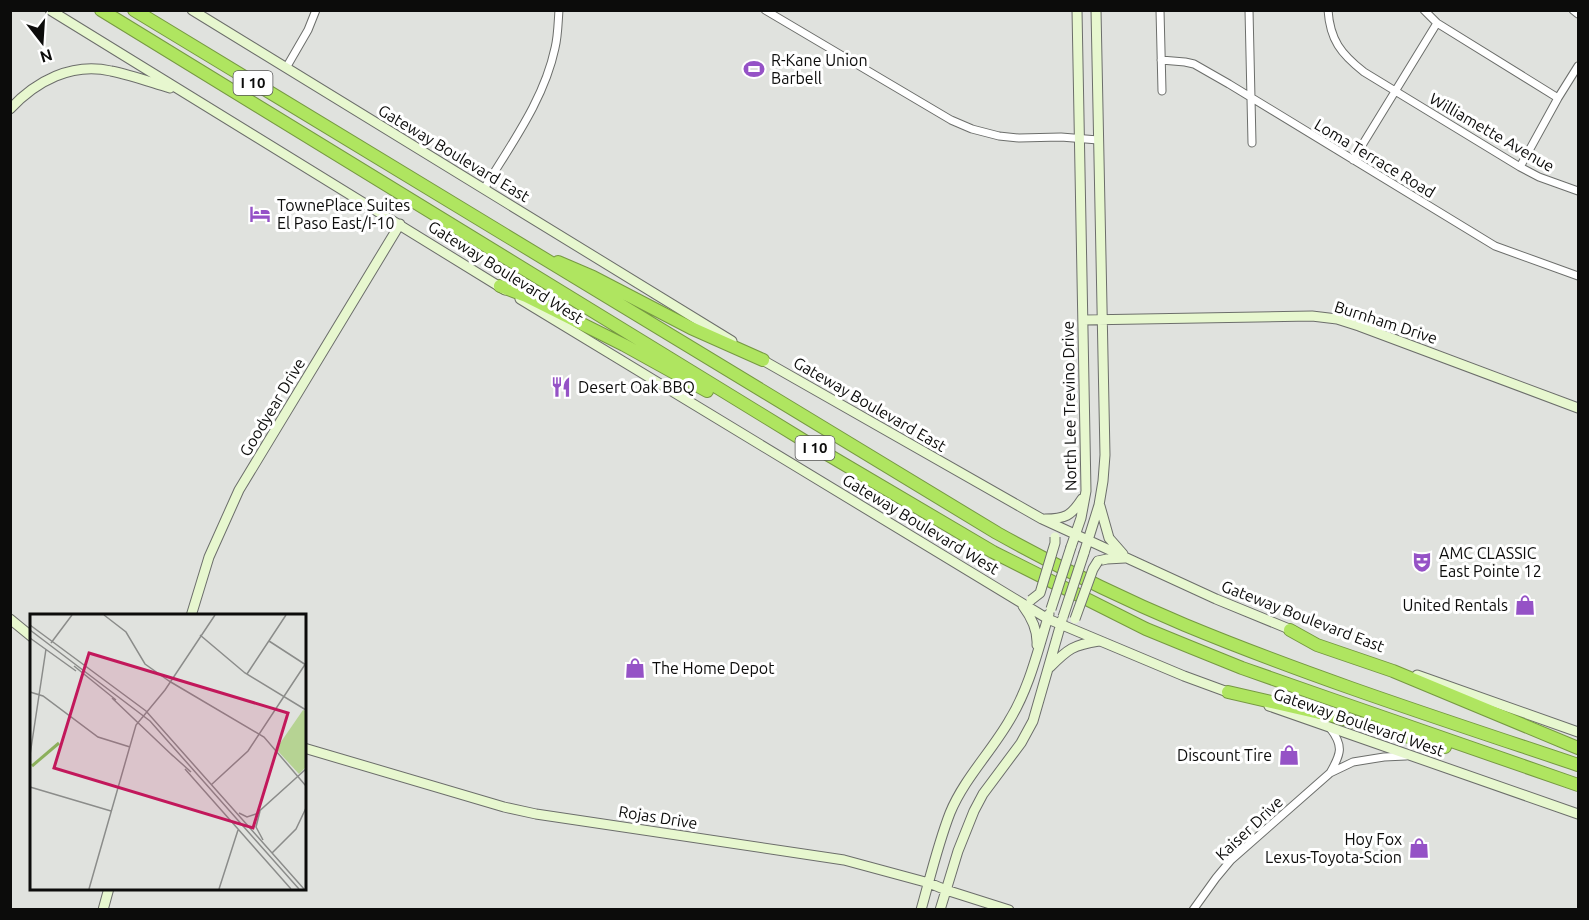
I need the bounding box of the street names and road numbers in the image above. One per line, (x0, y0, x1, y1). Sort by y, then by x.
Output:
road number: I 10 (234, 71, 272, 95)
street label: Williamette Avenue (1426, 89, 1558, 175)
street label: Gateway Boulevard East (375, 101, 533, 206)
street label: Loma Terrace Road (1312, 115, 1438, 201)
street label: Gateway Boulevard West (425, 217, 587, 328)
street label: Burnham Drive (1332, 297, 1440, 347)
street label: North Lee Trevino Drive (1059, 321, 1079, 491)
street label: Gateway Boulevard East (791, 353, 950, 455)
street label: Goodyear Drive (236, 355, 308, 459)
road number: I 10 (796, 436, 834, 460)
street label: Gateway Boulevard West (840, 470, 1003, 578)
street label: Gateway Boulevard East (1219, 577, 1388, 656)
street label: Gateway Boulevard West (1271, 684, 1447, 760)
street label: Kaiser Drive (1212, 792, 1286, 864)
street label: Rojas Drive (617, 802, 699, 832)

